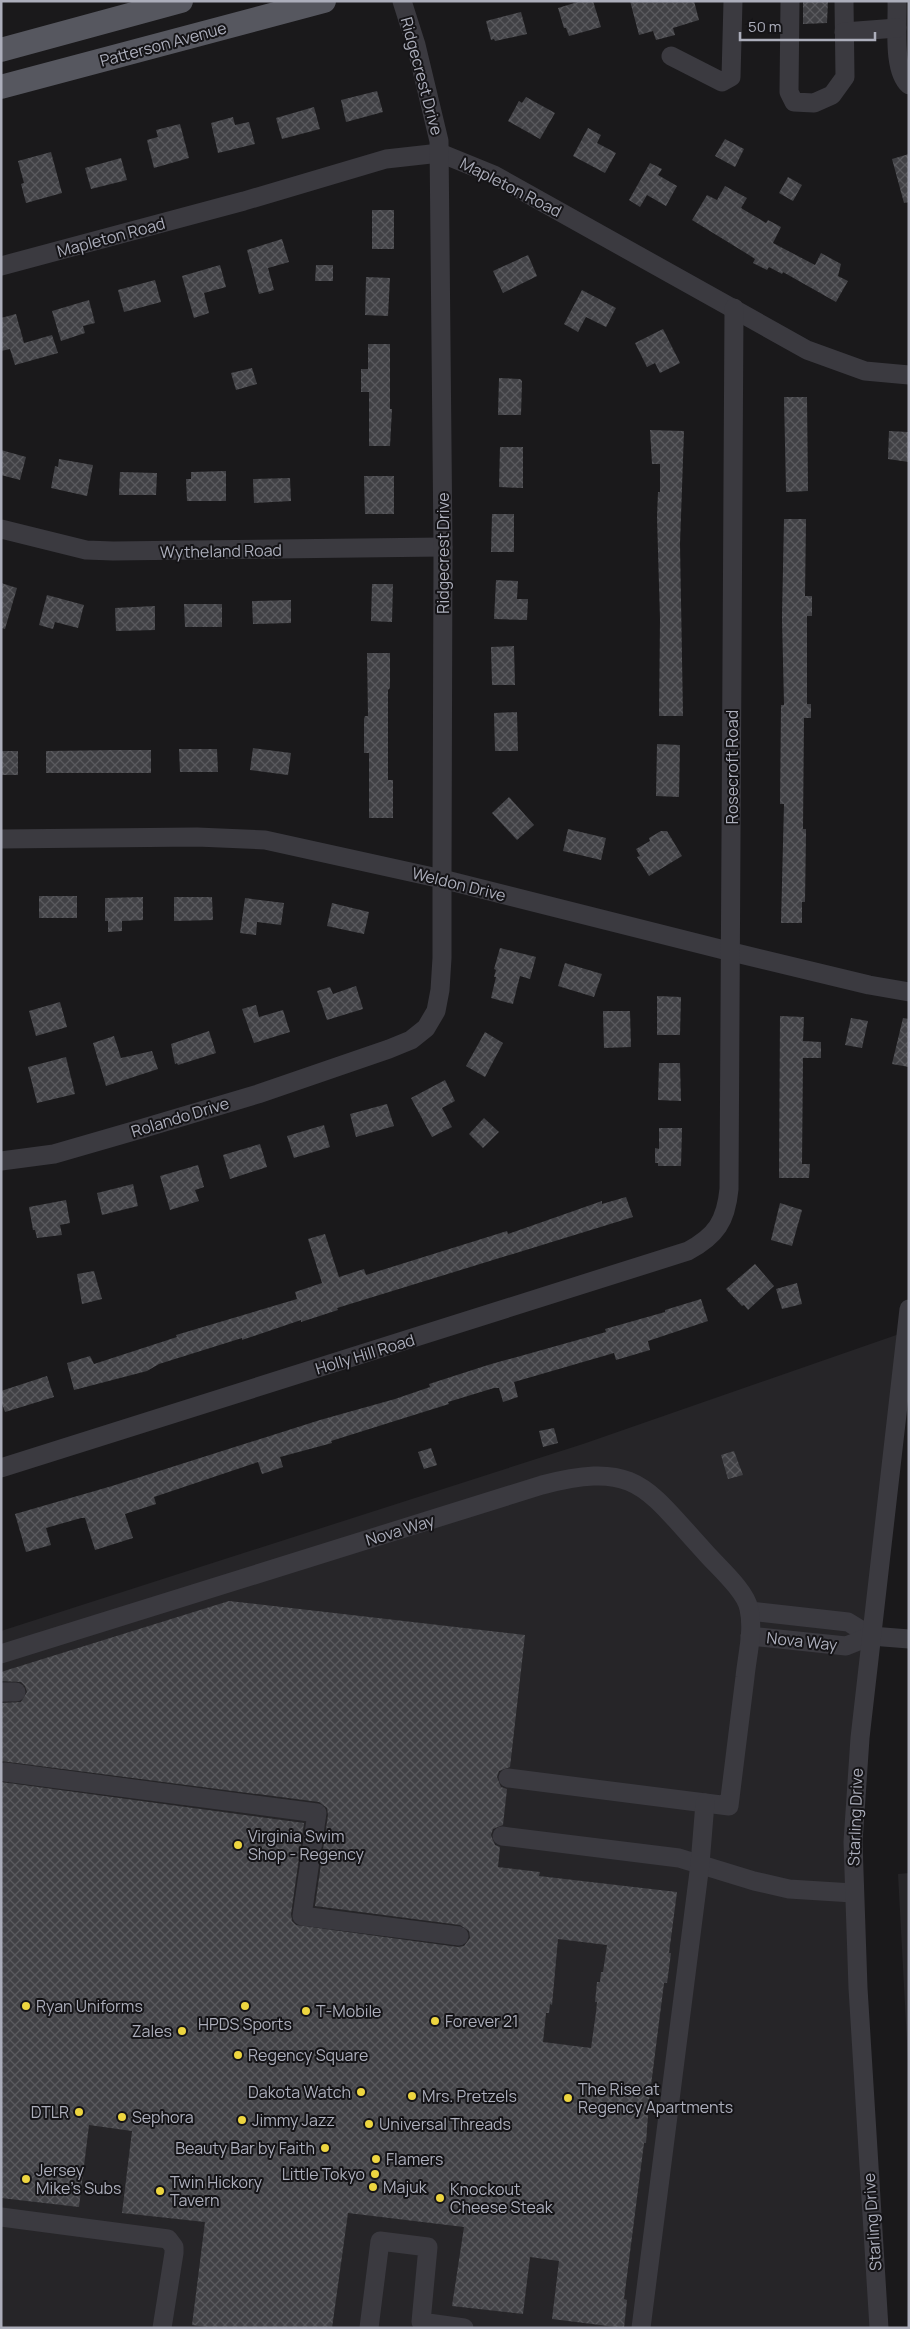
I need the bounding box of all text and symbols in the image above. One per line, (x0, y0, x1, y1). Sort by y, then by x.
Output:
scale bar (740, 10, 875, 42)
street label: Ridgecrest Drive (396, 15, 448, 137)
text: 50 m (748, 16, 782, 37)
street label: Patterson Avenue (97, 17, 229, 71)
street label: Mapleton Road (457, 152, 565, 222)
street label: Mapleton Road (55, 212, 167, 262)
street label: Ridgecrest Drive (432, 492, 454, 614)
street label: Wytheland Road (160, 539, 282, 563)
street label: Rosecroft Road (721, 710, 743, 824)
street label: Weldon Drive (410, 862, 508, 906)
street label: Rolando Drive (128, 1092, 232, 1142)
street label: Holly Hill Road (313, 1328, 417, 1380)
street label: Nova Way (363, 1509, 438, 1551)
street label: Nova Way (766, 1626, 839, 1656)
street label: Starling Drive (842, 1768, 868, 1866)
place label: Virginia Swim Shop - Regency (248, 1825, 364, 1865)
marker: Virginia Swim Shop - Regency (232, 1839, 244, 1851)
place label: Ryan Uniforms (36, 1995, 143, 2017)
marker: Ryan Uniforms (20, 2000, 32, 2012)
marker: HPDS Sports (239, 2000, 251, 2012)
place label: T-Mobile (316, 2000, 381, 2022)
marker: T-Mobile (300, 2005, 312, 2017)
place label: Forever 21 (445, 2010, 518, 2032)
place label: HPDS Sports (198, 2013, 292, 2035)
marker: Forever 21 (429, 2015, 441, 2027)
place label: Zales (132, 2020, 172, 2042)
marker: Zales (176, 2025, 188, 2037)
place label: Regency Square (248, 2044, 368, 2066)
marker: Regency Square (232, 2049, 244, 2061)
place label: The Rise at Regency Apartments (578, 2078, 733, 2118)
place label: Dakota Watch (248, 2081, 351, 2103)
place label: Mrs. Pretzels (422, 2085, 517, 2107)
marker: Dakota Watch (355, 2086, 367, 2098)
marker: Mrs. Pretzels (406, 2090, 418, 2102)
marker: The Rise at Regency Apartments (562, 2092, 574, 2104)
place label: DTLR (31, 2101, 69, 2123)
marker: DTLR (73, 2106, 85, 2118)
place label: Sephora (132, 2106, 194, 2128)
place label: Jimmy Jazz (252, 2109, 335, 2131)
marker: Sephora (116, 2111, 128, 2123)
place label: Universal Threads (379, 2113, 511, 2135)
marker: Jimmy Jazz (236, 2114, 248, 2126)
marker: Universal Threads (363, 2118, 375, 2130)
place label: Beauty Bar by Faith (175, 2137, 315, 2159)
marker: Beauty Bar by Faith (319, 2142, 331, 2154)
place label: Flamers (386, 2148, 443, 2170)
marker: Flamers (370, 2153, 382, 2165)
place label: Jersey Mike's Subs (36, 2159, 121, 2199)
place label: Little Tokyo (282, 2163, 365, 2185)
marker: Little Tokyo (369, 2168, 381, 2180)
place label: Twin Hickory Tavern (170, 2171, 263, 2211)
street label: Starling Drive (858, 2172, 886, 2272)
marker: Jersey Mike's Subs (20, 2173, 32, 2185)
place label: Majuk (383, 2176, 428, 2198)
place label: Knockout Cheese Steak (450, 2178, 554, 2218)
marker: Majuk (367, 2181, 379, 2193)
marker: Twin Hickory Tavern (154, 2185, 166, 2197)
marker: Knockout Cheese Steak (434, 2192, 446, 2204)

